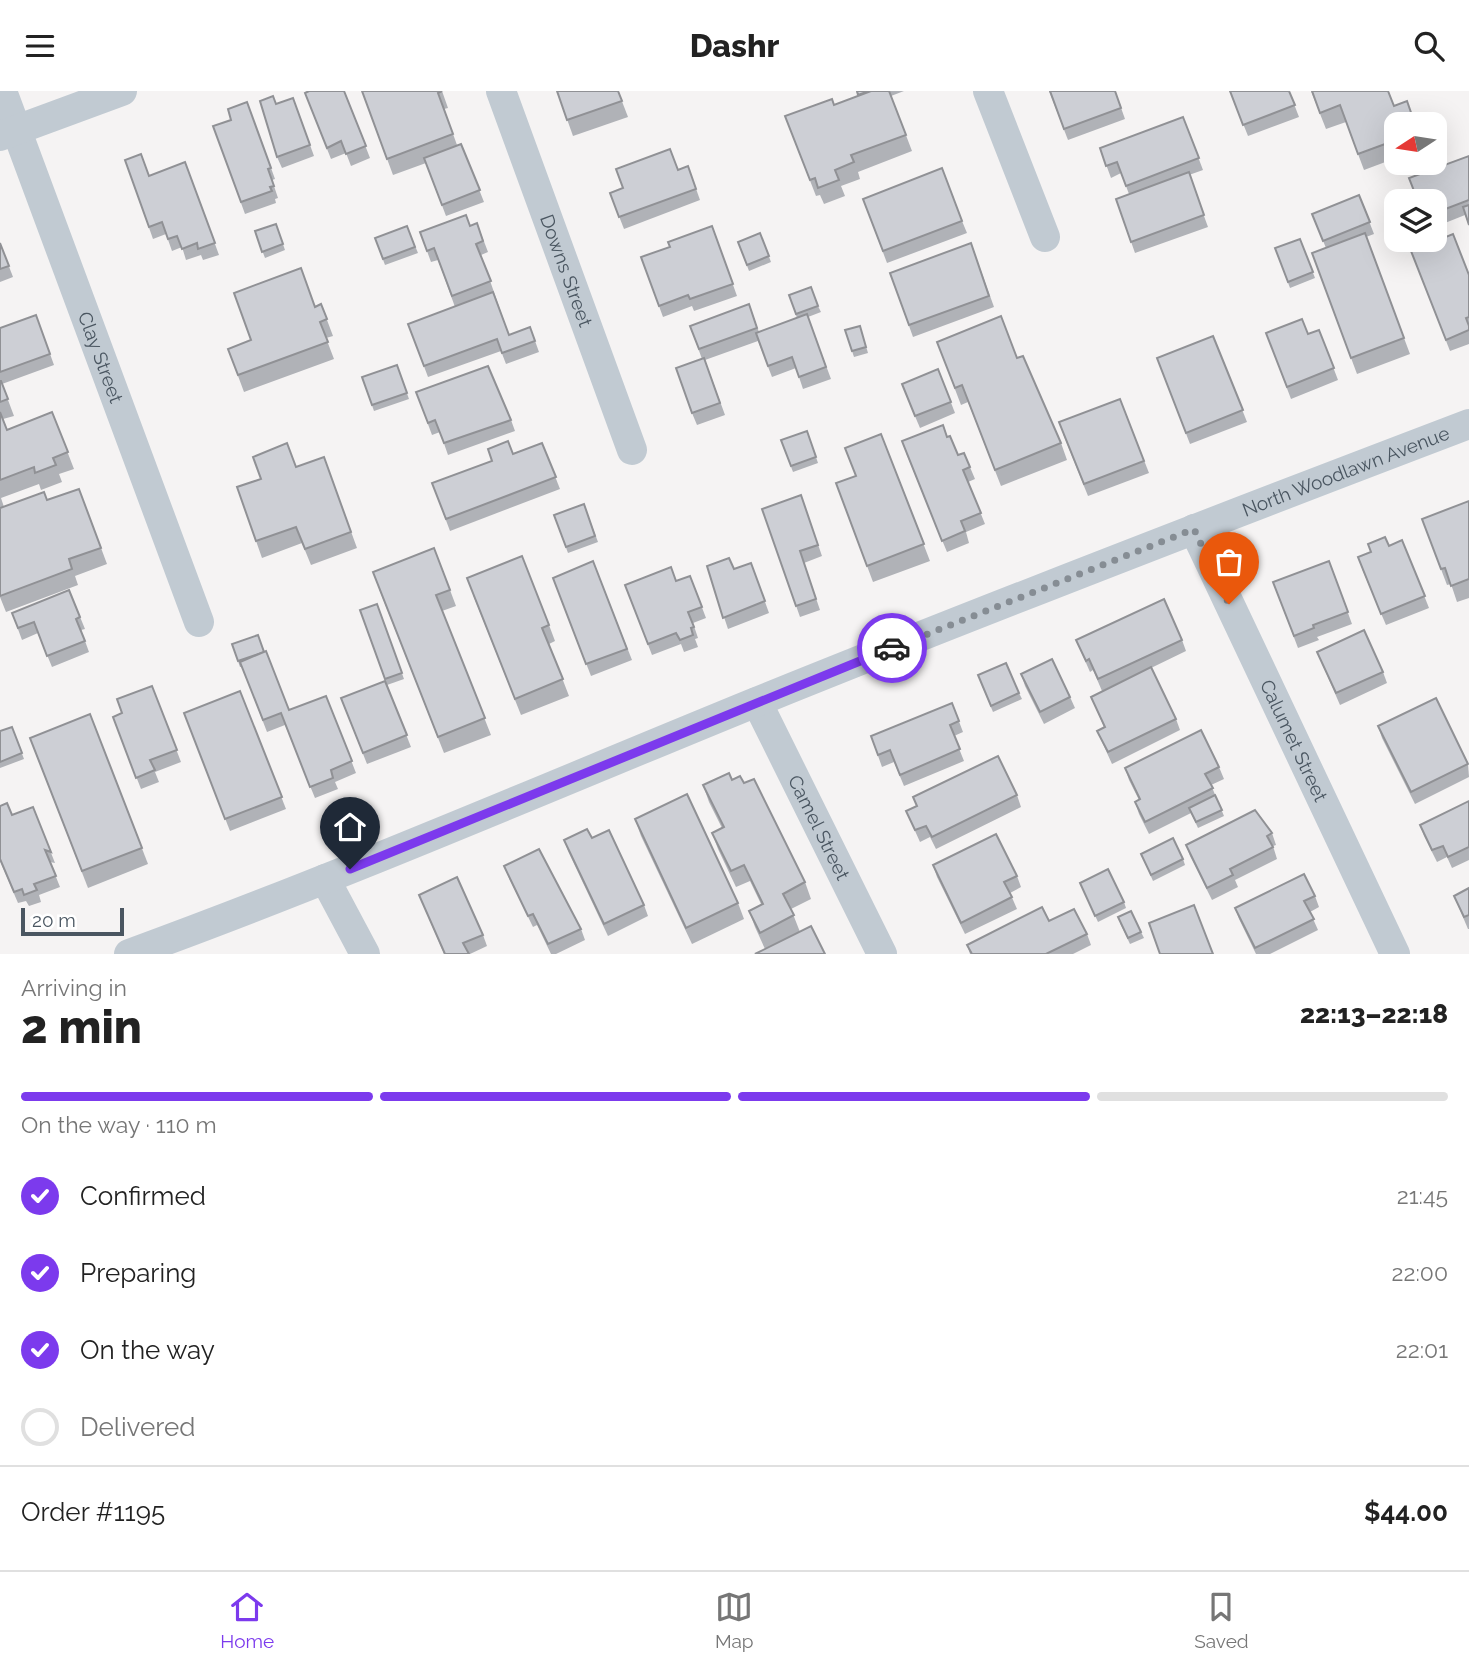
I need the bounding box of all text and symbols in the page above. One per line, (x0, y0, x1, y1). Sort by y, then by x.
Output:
icon: menu (21, 27, 59, 65)
text: Dashr (690, 27, 779, 64)
icon: search (1410, 27, 1448, 65)
north arrow (1384, 112, 1447, 175)
map controls (1384, 112, 1447, 252)
button: layers (1384, 189, 1447, 252)
street label: Downs Street (536, 211, 597, 330)
street label: Clay Street (74, 309, 128, 407)
street label: North Woodlawn Avenue (1239, 422, 1452, 521)
pin (1199, 532, 1259, 604)
icon: bag (1210, 543, 1248, 581)
courier (857, 613, 927, 683)
icon: car (873, 629, 911, 667)
street label: Calumet Street (1256, 676, 1333, 806)
street label: Camel Street (784, 771, 855, 884)
pin (320, 797, 380, 869)
icon: home (331, 808, 369, 846)
scale bar (21, 905, 124, 937)
text: 20 m (32, 909, 76, 931)
text: Arriving in (21, 974, 127, 1001)
text: 22:13–22:18 (1300, 999, 1448, 1029)
text: 2 min (21, 1000, 142, 1054)
text: On the way · 110 m (21, 1111, 217, 1138)
icon: check (21, 1177, 59, 1215)
text: Confirmed (80, 1181, 206, 1211)
text: 21:45 (1397, 1182, 1448, 1209)
icon: check (21, 1254, 59, 1292)
text: Preparing (80, 1258, 196, 1288)
text: 22:00 (1392, 1259, 1448, 1286)
icon: check (21, 1331, 59, 1369)
text: On the way (80, 1335, 215, 1365)
text: 22:01 (1396, 1336, 1448, 1363)
text: Delivered (80, 1412, 195, 1442)
text: Order #1195 (21, 1497, 165, 1527)
text: $44.00 (1364, 1497, 1448, 1527)
tab: Home (220, 1588, 274, 1652)
tab: Map (715, 1588, 754, 1652)
tab: Saved (1194, 1588, 1249, 1652)

